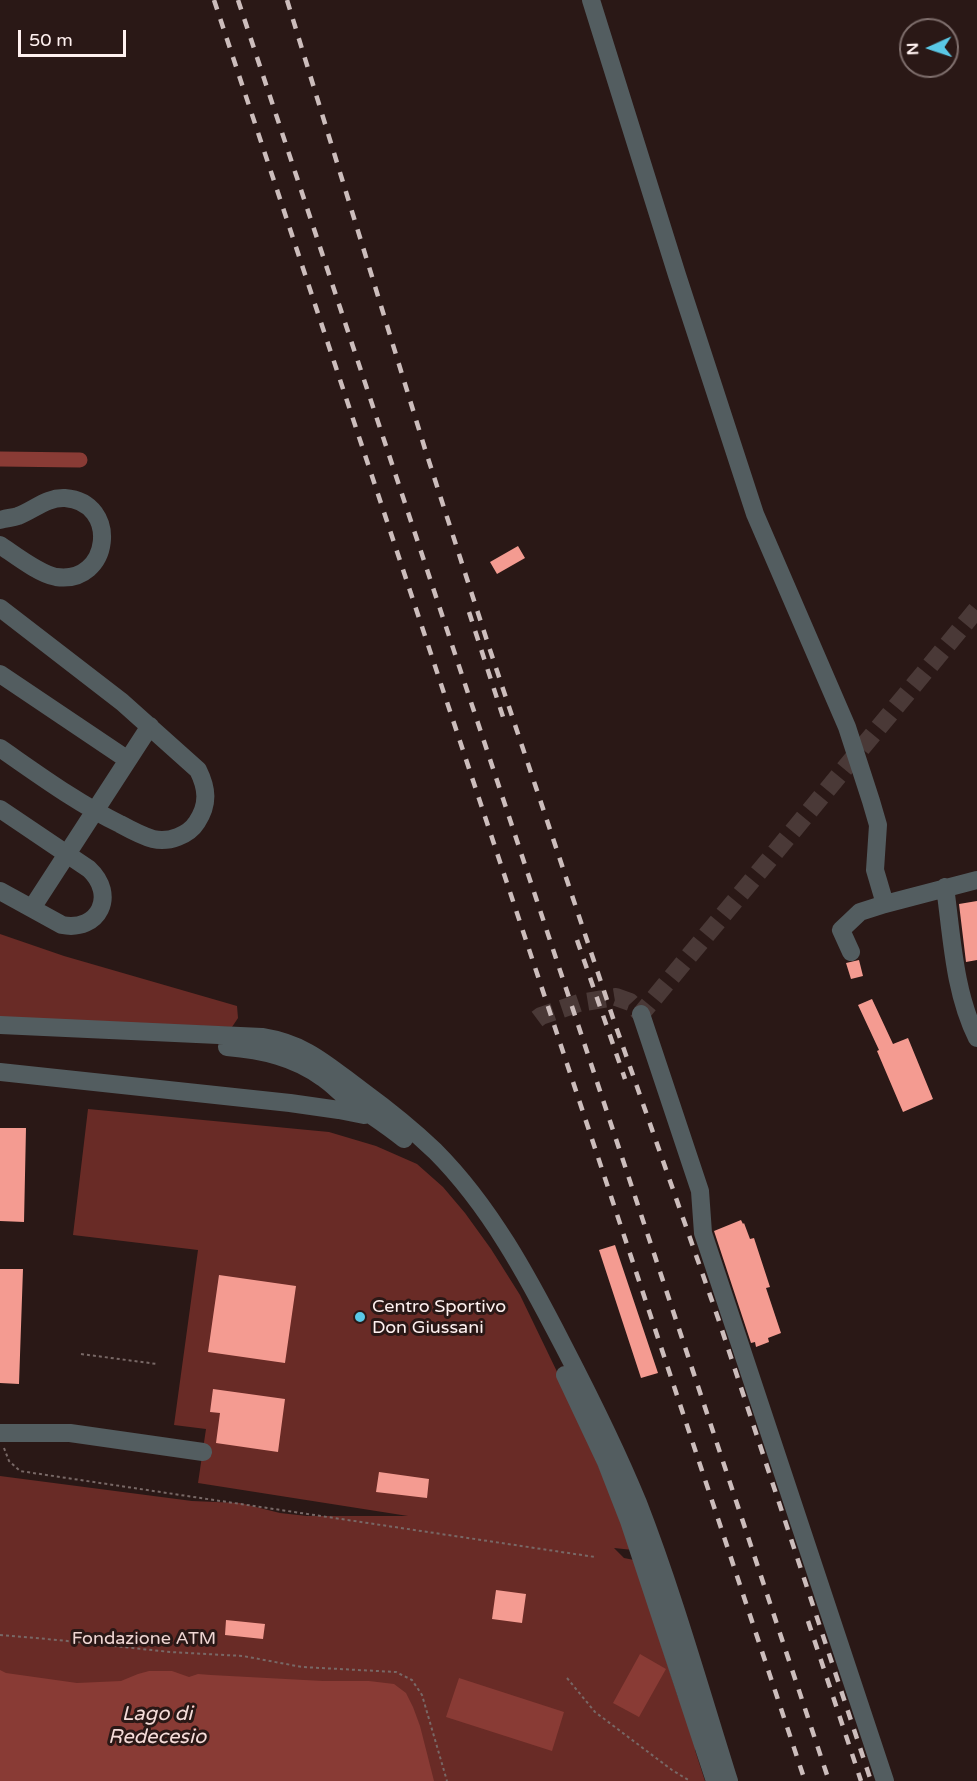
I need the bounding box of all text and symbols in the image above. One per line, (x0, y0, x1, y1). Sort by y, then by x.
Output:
scale bar (21, 18, 129, 56)
north arrow (899, 18, 959, 78)
text: 50 m (29, 29, 73, 51)
text: N (903, 42, 923, 56)
place label: Centro Sportivo Don Giussani (372, 1296, 506, 1338)
marker: Centro Sportivo Don Giussani (353, 1310, 367, 1324)
park label: Fondazione ATM (72, 1628, 216, 1650)
water label: Lago di Redecesio (108, 1703, 206, 1750)

